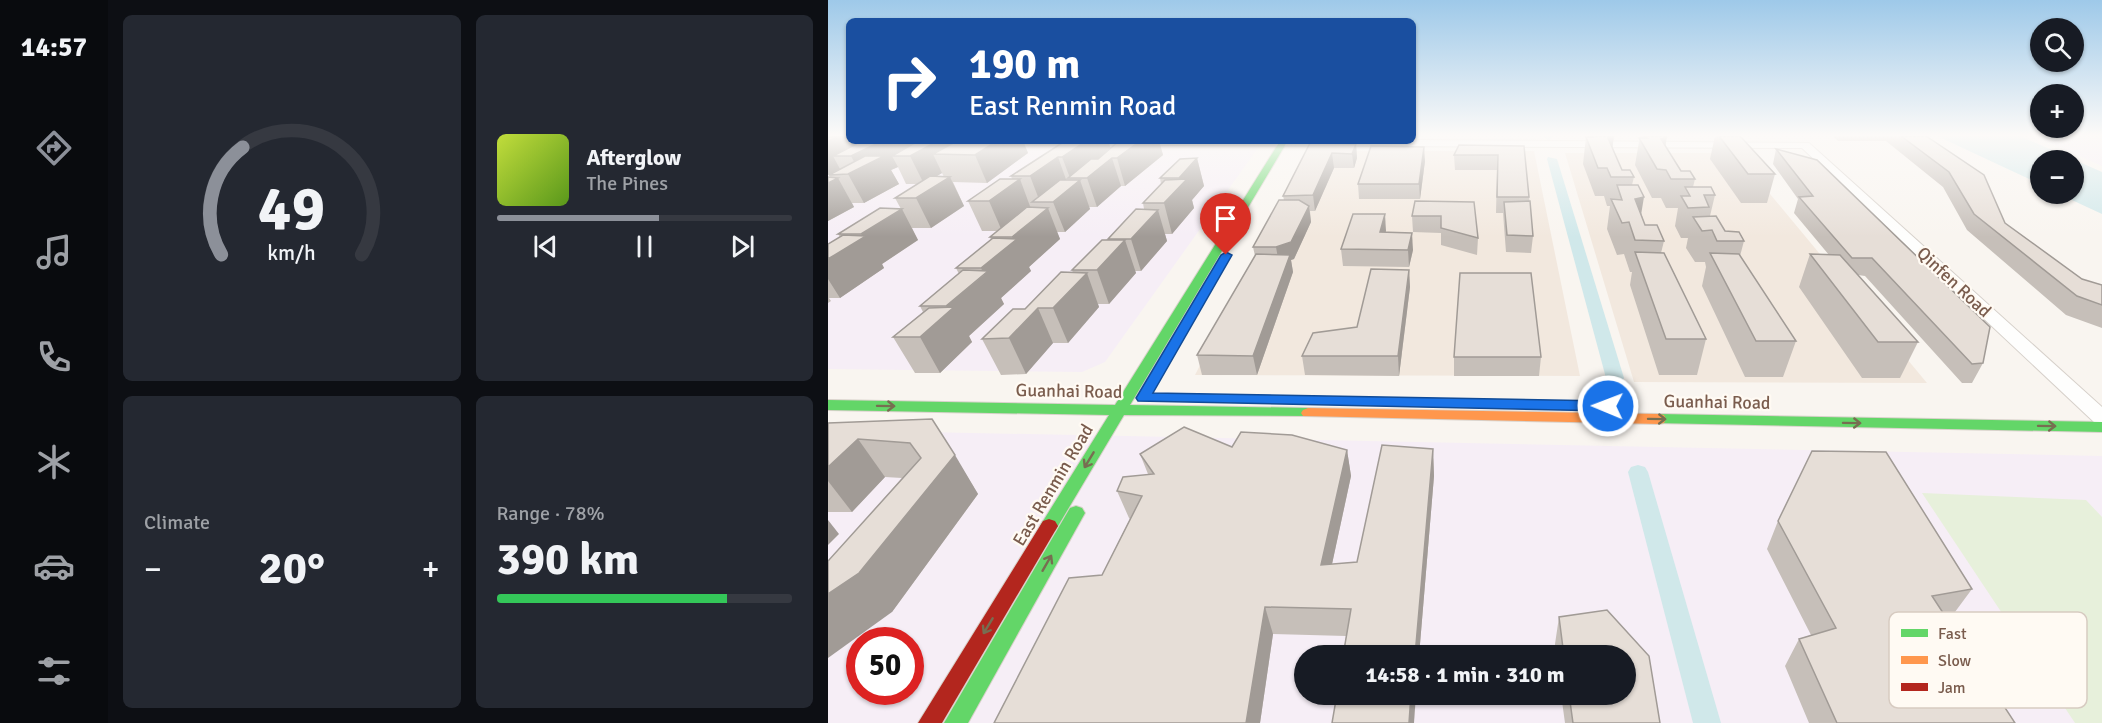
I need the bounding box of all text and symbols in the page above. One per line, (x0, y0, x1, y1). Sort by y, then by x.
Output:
map controls (2030, 18, 2084, 204)
button: search (2030, 18, 2084, 72)
text: 14:57 (21, 31, 87, 64)
text: 190 m (969, 39, 1080, 90)
icon: right (870, 42, 948, 120)
button: + (2030, 84, 2084, 138)
text: East Renmin Road (969, 90, 1176, 123)
icon: directions (33, 127, 75, 169)
text: Afterglow (587, 144, 681, 171)
button: − (2030, 150, 2084, 204)
text: 49 (258, 170, 325, 247)
text: The Pines (587, 171, 668, 196)
pin (1200, 193, 1251, 255)
icon: arrive (1209, 202, 1242, 235)
icon: previous (529, 230, 562, 263)
icon: pause (628, 230, 661, 263)
icon: next (726, 230, 759, 263)
icon: music (33, 231, 75, 273)
text: km/h (267, 241, 316, 267)
street label: Qinfen Road (1912, 242, 1996, 322)
icon: phone (33, 336, 75, 378)
position arrow (1576, 374, 1640, 438)
street label: Guanhai Road (1015, 379, 1123, 403)
street label: Guanhai Road (1663, 390, 1771, 414)
one-way arrow (876, 400, 896, 412)
one-way arrow (1646, 414, 1666, 425)
one-way arrow (1841, 417, 1861, 429)
street label: East Renmin Road (1008, 420, 1098, 550)
one-way arrow (2036, 420, 2056, 432)
icon: climate (33, 441, 75, 483)
one-way arrow (1083, 451, 1095, 468)
text: Range · 78% (497, 501, 605, 526)
text: Climate (144, 510, 210, 535)
text: 390 km (497, 532, 639, 587)
text: 20° (258, 541, 325, 596)
icon: car (33, 545, 75, 587)
text: − (144, 549, 162, 590)
text: + (422, 549, 439, 590)
one-way arrow (1042, 555, 1054, 572)
legend (1889, 612, 2087, 708)
one-way arrow (981, 617, 993, 634)
text: Fast (1938, 624, 1967, 644)
speed limit sign: 50 (846, 627, 924, 705)
icon: filters (33, 650, 75, 692)
text: Slow (1938, 651, 1972, 671)
text: 14:58 · 1 min · 310 m (1365, 661, 1565, 688)
text: Jam (1938, 678, 1966, 698)

